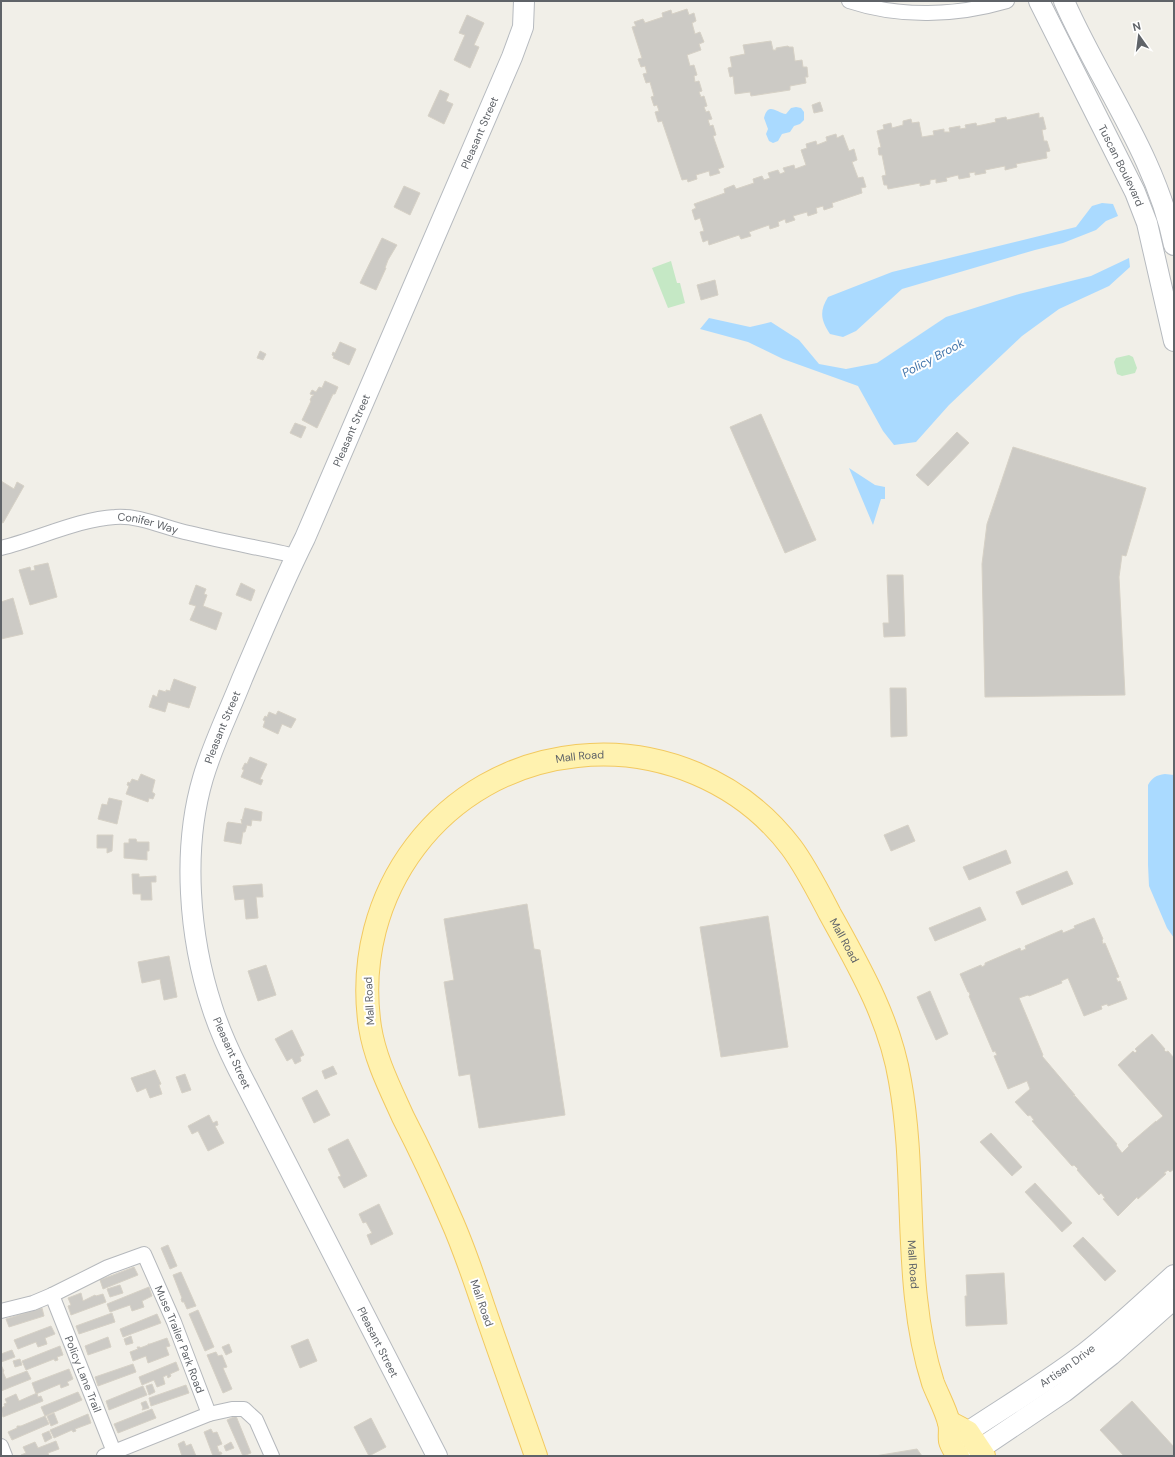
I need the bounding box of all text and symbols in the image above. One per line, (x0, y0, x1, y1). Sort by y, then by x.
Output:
north arrow (1119, 16, 1159, 56)
text: N (1131, 19, 1142, 34)
street label: Pleasant Street (458, 94, 501, 171)
street label: Tuscan Boulevard (1095, 122, 1147, 208)
water label: Policy Brook (899, 334, 968, 381)
street label: Pleasant Street (330, 392, 373, 469)
street label: Conifer Way (117, 510, 180, 537)
street label: Pleasant Street (201, 689, 243, 766)
street label: Mall Road (554, 748, 604, 766)
street label: Mall Road (827, 916, 862, 965)
street label: Mall Road (361, 976, 377, 1026)
street label: Pleasant Street (210, 1015, 254, 1091)
street label: Mall Road (905, 1240, 922, 1289)
street label: Mall Road (467, 1278, 497, 1328)
street label: Muse Trailer Park Road (152, 1283, 207, 1395)
street label: Pleasant Street (354, 1304, 402, 1380)
street label: Policy Lane Trail (62, 1334, 105, 1414)
street label: Artisan Drive (1037, 1341, 1098, 1390)

